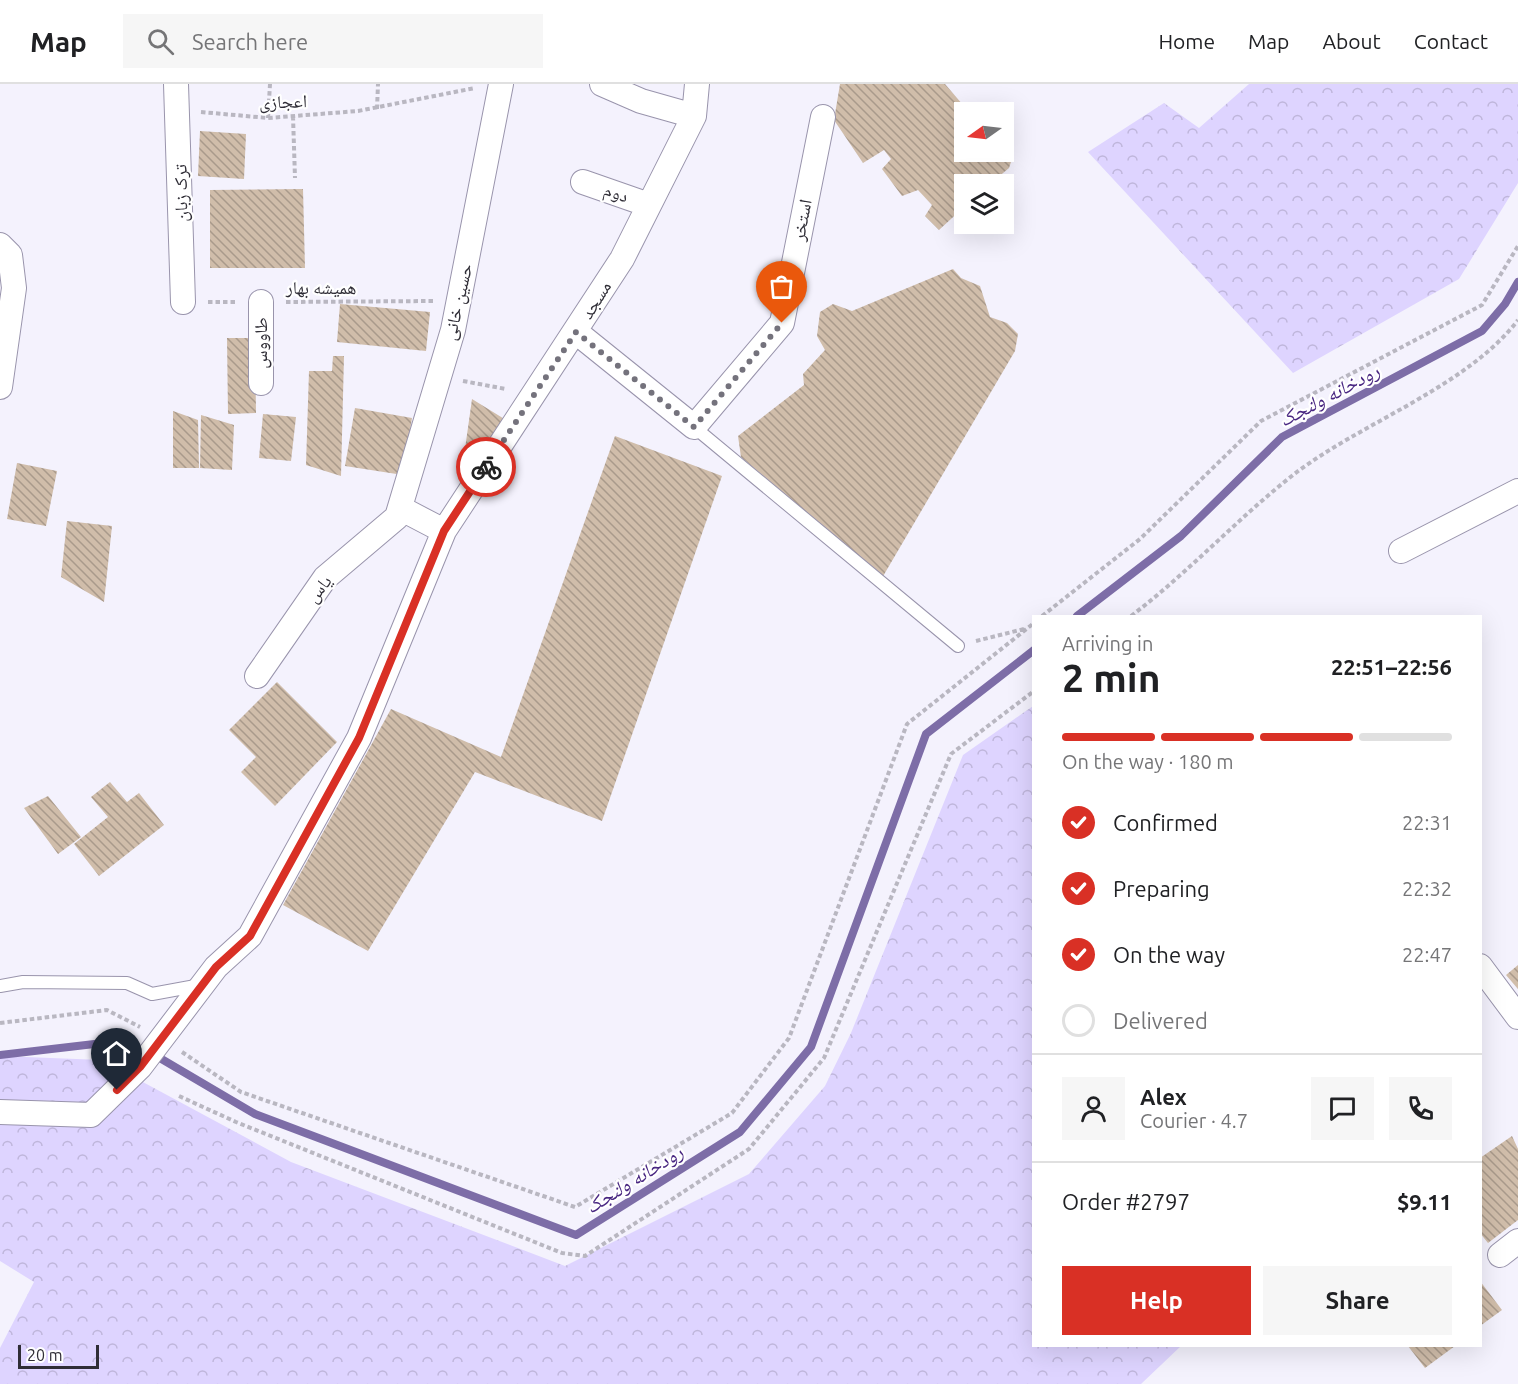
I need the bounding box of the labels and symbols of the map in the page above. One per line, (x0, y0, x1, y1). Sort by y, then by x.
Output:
street label: اعجازی (259, 90, 307, 114)
north arrow (954, 102, 1014, 162)
street label: ترک زبان (169, 164, 193, 222)
street label: دوم (600, 179, 631, 208)
street label: استخر (787, 197, 816, 243)
pin (756, 261, 807, 323)
street label: حسین خانی (439, 262, 477, 342)
street label: همیشه بهار (285, 277, 356, 299)
street label: مسجد (576, 277, 615, 323)
street label: طاووس (250, 317, 272, 369)
water label: رودخانه ولنجک (1275, 358, 1384, 432)
courier (456, 437, 516, 497)
street label: یاس (301, 571, 337, 607)
pin (91, 1028, 142, 1090)
water label: رودخانه ولنجک (581, 1139, 687, 1218)
scale bar (18, 1342, 99, 1370)

